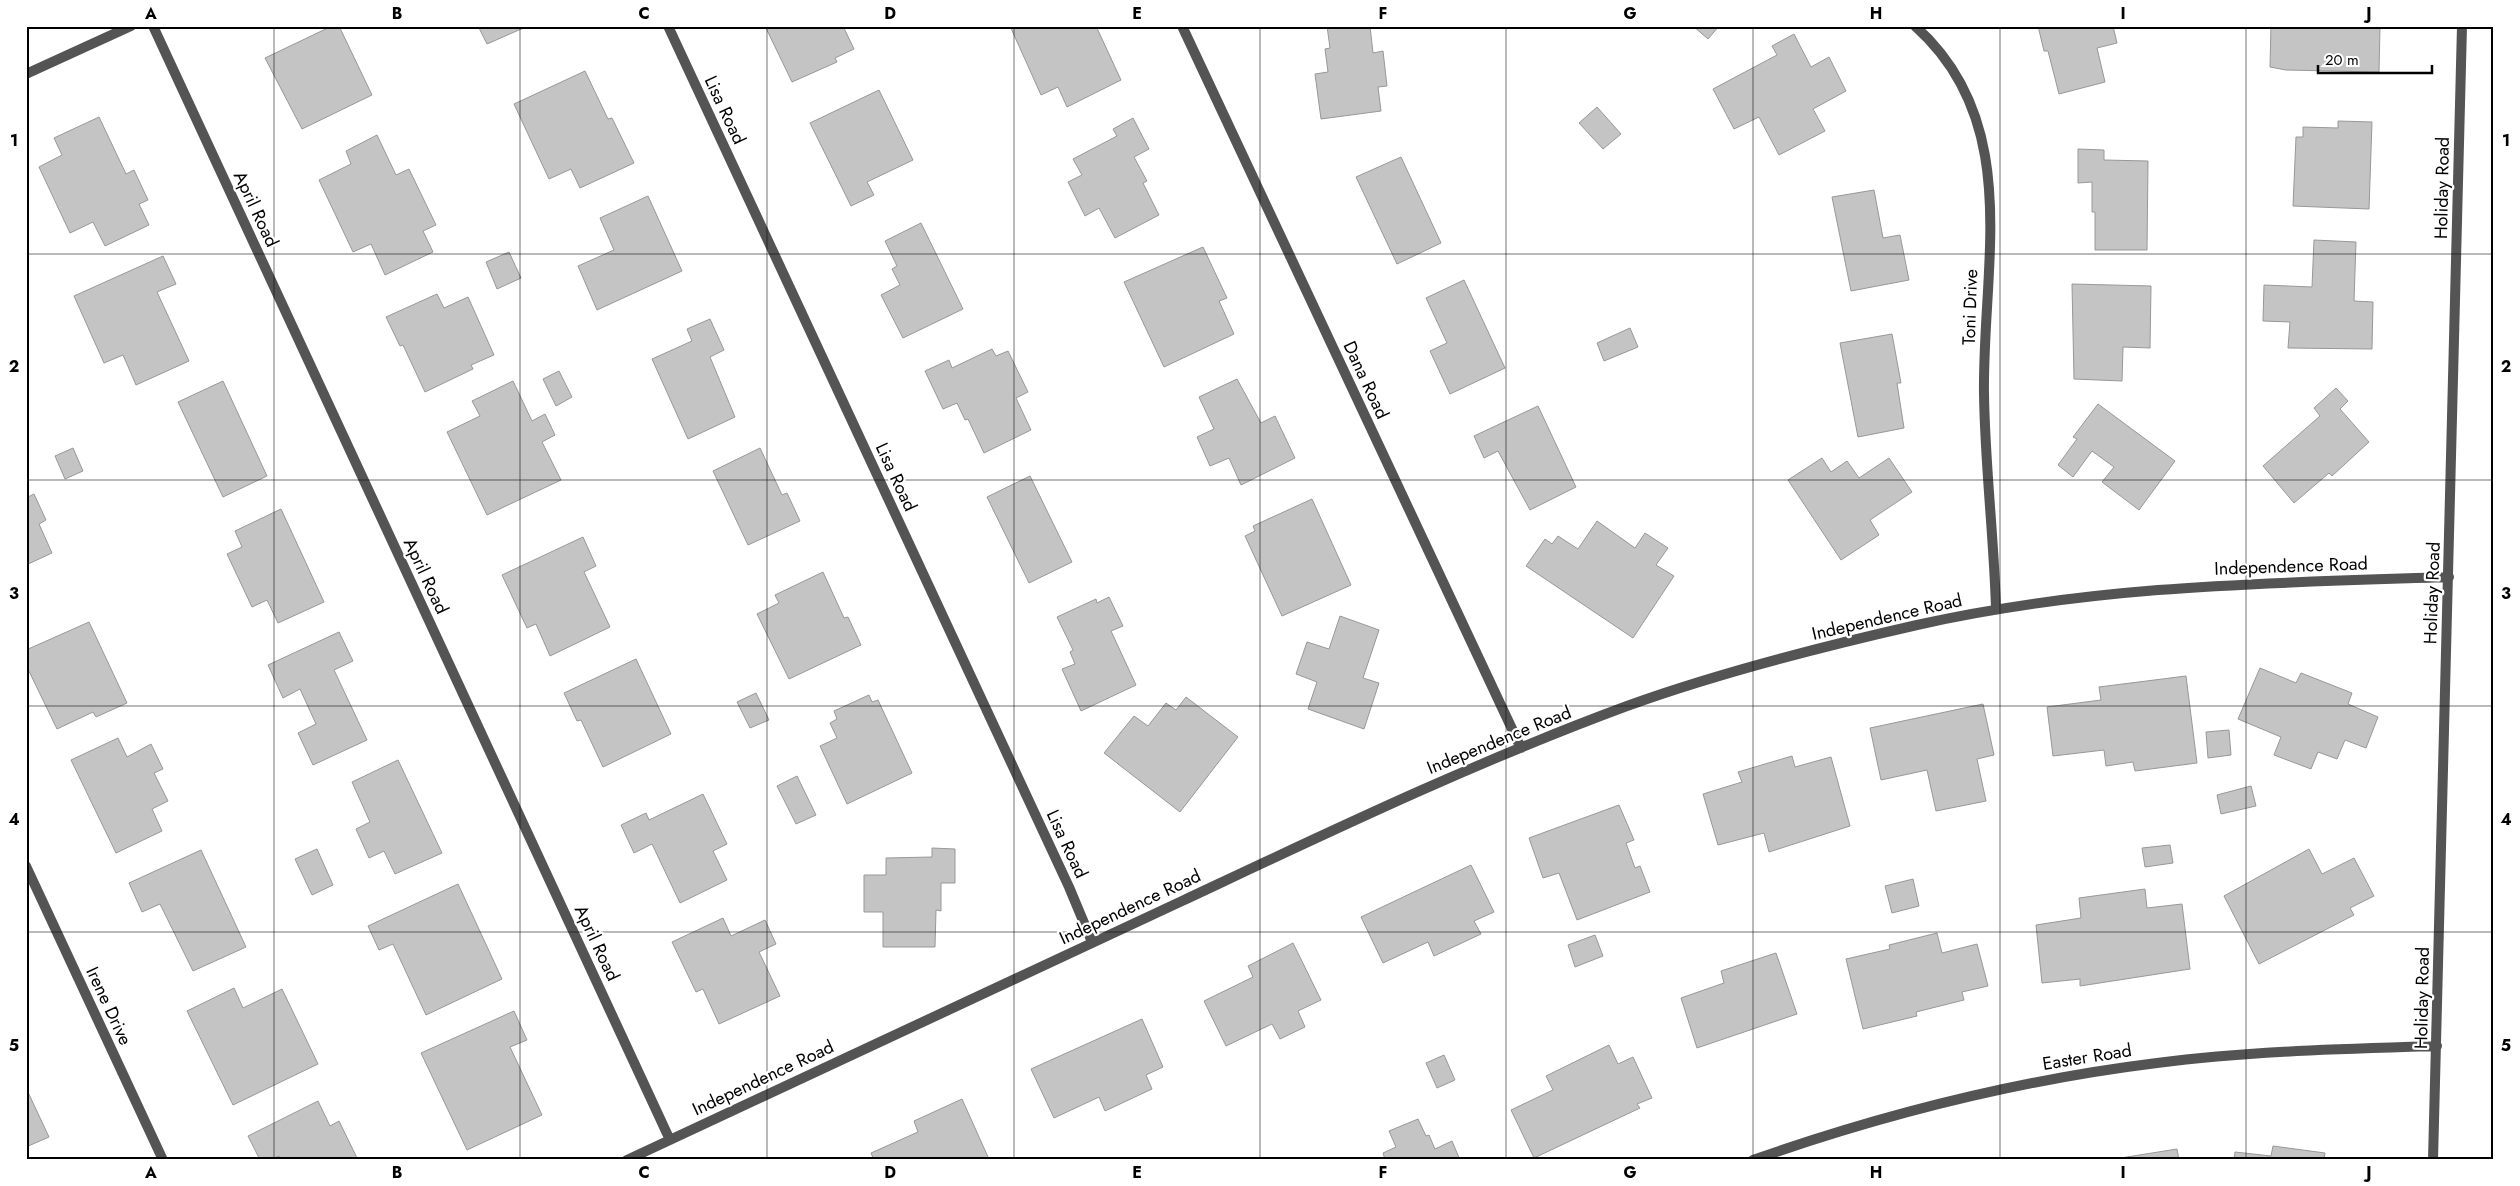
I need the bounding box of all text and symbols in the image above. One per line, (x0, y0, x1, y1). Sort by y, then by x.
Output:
text: A (144, 2, 157, 25)
text: B (392, 2, 402, 25)
text: C (638, 2, 650, 25)
text: D (884, 2, 896, 25)
text: E (1132, 2, 1142, 25)
text: F (1379, 2, 1387, 25)
text: G (1623, 2, 1637, 25)
text: H (1870, 2, 1882, 25)
text: I (2120, 2, 2126, 25)
text: J (2363, 2, 2372, 25)
scale bar (2318, 42, 2431, 74)
text: 20 m (2325, 49, 2359, 71)
street label: Lisa Road (698, 71, 752, 149)
text: 1 (10, 129, 18, 152)
text: 1 (2502, 129, 2510, 152)
street label: Holiday Road (2428, 137, 2456, 239)
street label: April Road (227, 167, 285, 251)
street label: Toni Drive (1956, 269, 1984, 345)
street label: Dana Road (1337, 337, 1395, 423)
text: 2 (9, 355, 19, 378)
text: 2 (2501, 355, 2511, 378)
street label: Lisa Road (869, 438, 923, 516)
street label: April Road (397, 534, 455, 618)
street label: Holiday Road (2417, 541, 2447, 645)
street label: Independence Road (2214, 550, 2368, 582)
text: 3 (9, 582, 19, 605)
text: 3 (2501, 582, 2511, 605)
street label: Independence Road (1809, 587, 1965, 647)
street label: Independence Road (1423, 699, 1575, 781)
street label: Lisa Road (1040, 805, 1094, 883)
text: 4 (8, 808, 20, 831)
text: 4 (2500, 808, 2512, 831)
street label: Independence Road (1055, 863, 1205, 951)
street label: April Road (568, 901, 626, 985)
street label: Holiday Road (2408, 947, 2436, 1049)
street label: Irene Drive (80, 963, 138, 1049)
text: 5 (9, 1034, 19, 1057)
street label: Independence Road (688, 1034, 838, 1122)
text: 5 (2501, 1034, 2511, 1057)
street label: Easter Road (2041, 1037, 2133, 1077)
text: A (144, 1161, 157, 1184)
text: B (392, 1161, 402, 1184)
text: C (638, 1161, 650, 1184)
text: D (884, 1161, 896, 1184)
text: E (1132, 1161, 1142, 1184)
text: F (1379, 1161, 1387, 1184)
text: G (1623, 1161, 1637, 1184)
text: H (1870, 1161, 1882, 1184)
text: I (2120, 1161, 2126, 1184)
text: J (2363, 1161, 2372, 1184)

